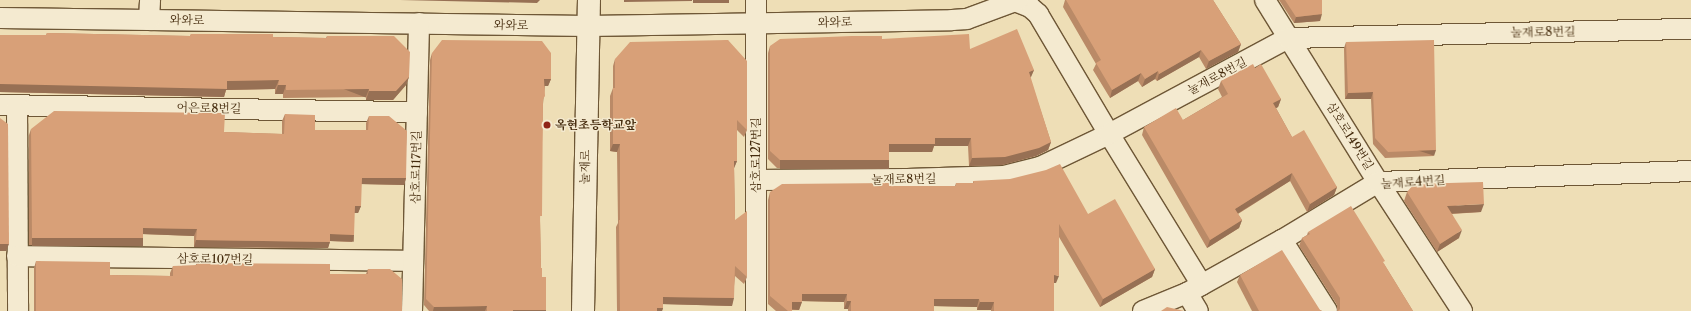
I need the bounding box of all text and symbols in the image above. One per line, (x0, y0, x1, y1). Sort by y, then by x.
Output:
street label: 와와로 (169, 12, 205, 28)
street label: 와와로 (817, 14, 853, 30)
street label: 와와로 (493, 17, 529, 33)
street label: 눌재로8번길 (1510, 24, 1576, 40)
street label: 눌재로8번길 (1185, 54, 1249, 98)
street label: 어은로8번길 (176, 100, 242, 116)
street label: 삼호로149번길 (1323, 100, 1377, 172)
street label: 삼호로127번길 (749, 117, 763, 193)
place label: 옥현초등학교앞 (555, 118, 636, 132)
marker: 옥현초등학교앞 (542, 120, 552, 130)
street label: 삼호로117번길 (408, 130, 424, 204)
street label: 눌재로 (577, 149, 593, 185)
street label: 눌재로8번길 (871, 171, 937, 187)
street label: 눌재로4번길 (1380, 173, 1446, 191)
street label: 삼호로107번길 (177, 251, 253, 267)

